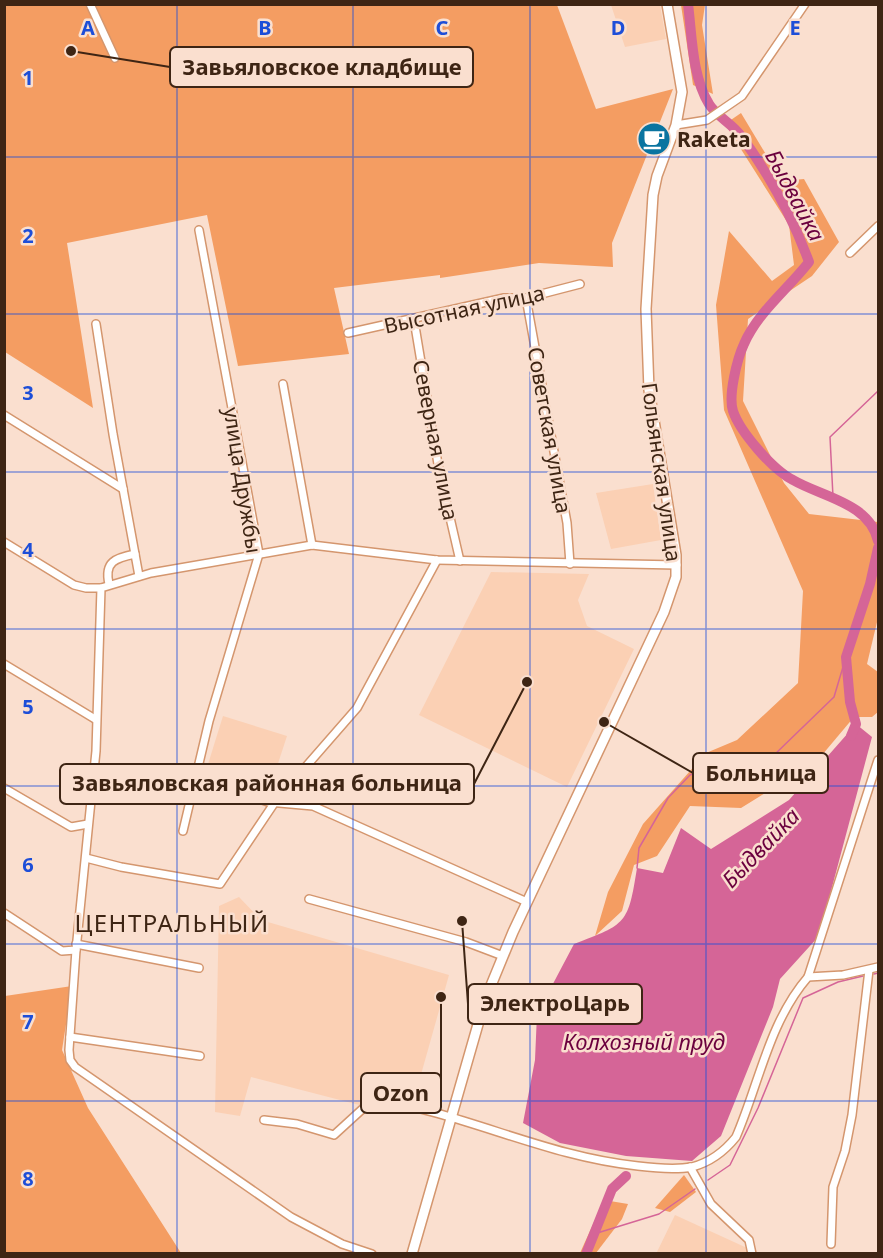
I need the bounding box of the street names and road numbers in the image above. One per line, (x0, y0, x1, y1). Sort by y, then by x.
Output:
street label: Высотная улица (381, 278, 547, 340)
street label: Советская улица (522, 345, 578, 515)
street label: Северная улица (407, 357, 465, 523)
street label: Гольянская улица (636, 381, 688, 563)
street label: улица Дружбы (218, 405, 268, 555)

